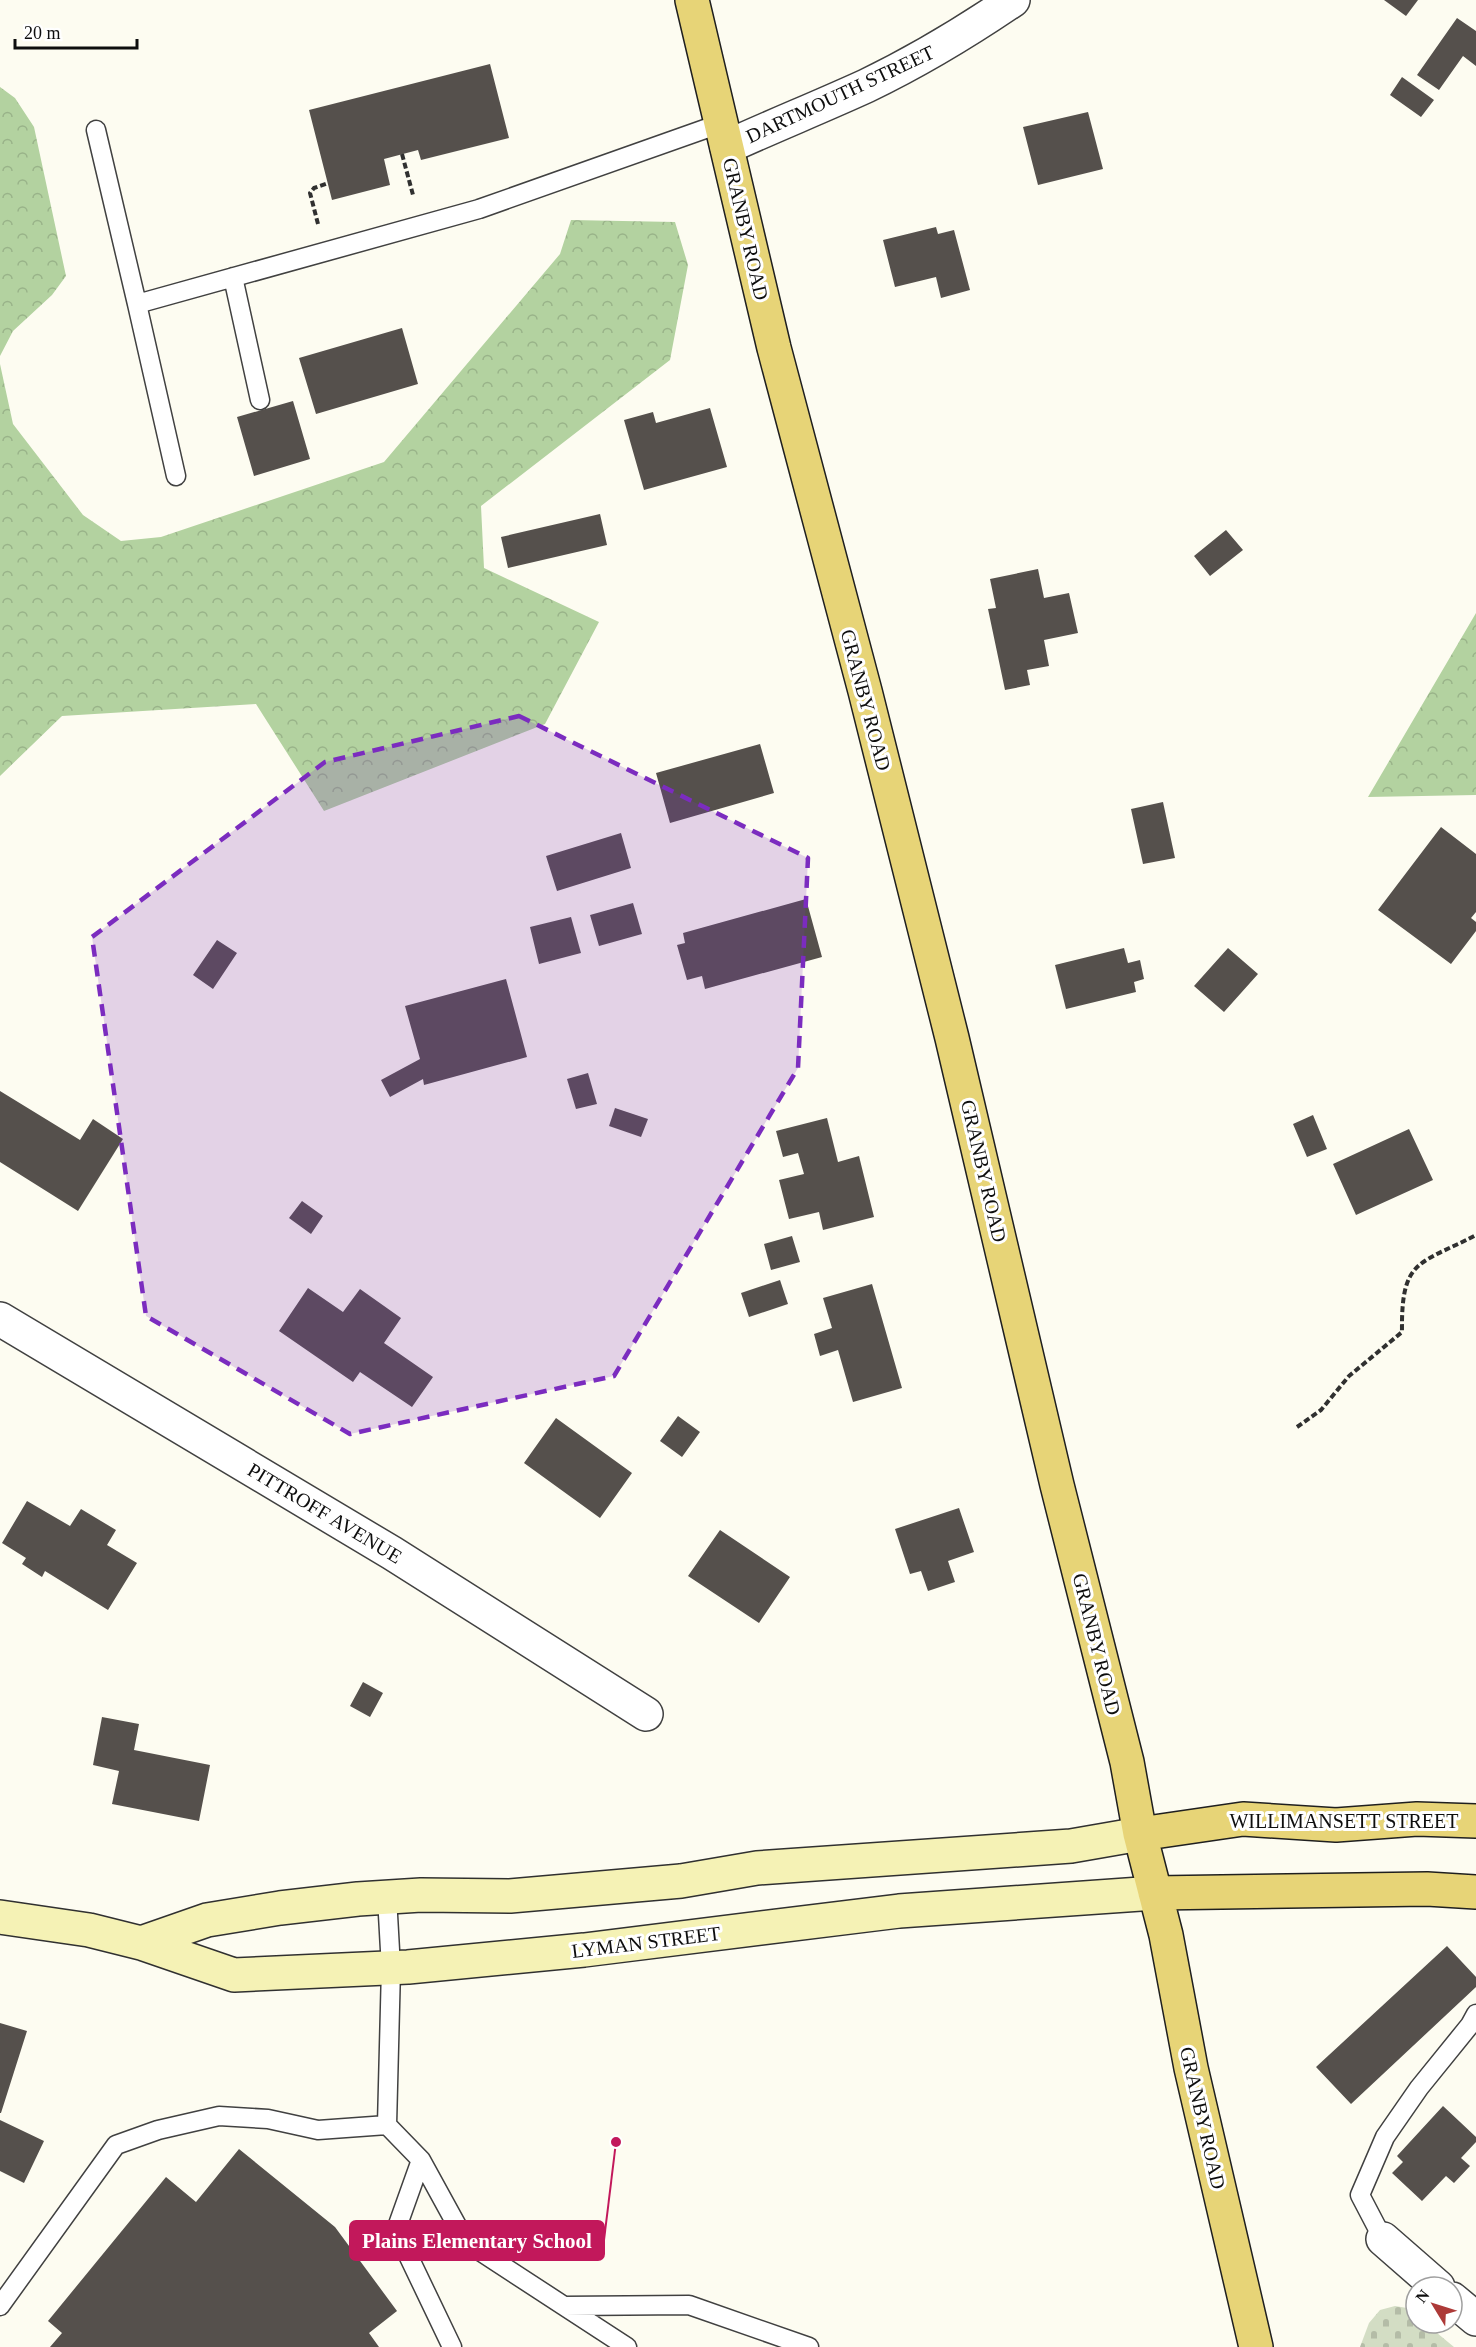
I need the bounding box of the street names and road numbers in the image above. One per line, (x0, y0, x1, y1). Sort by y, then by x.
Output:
street label: DARTMOUTH STREET (742, 41, 938, 147)
street label: GRANBY ROAD (719, 156, 773, 302)
street label: GRANBY ROAD (837, 627, 895, 773)
street label: GRANBY ROAD (957, 1098, 1011, 1244)
street label: PITTROFF AVENUE (244, 1458, 406, 1568)
street label: GRANBY ROAD (1069, 1571, 1125, 1717)
street label: WILLIMANSETT STREET (1229, 1810, 1459, 1832)
street label: LYMAN STREET (570, 1922, 722, 1962)
street label: GRANBY ROAD (1176, 2045, 1230, 2191)

